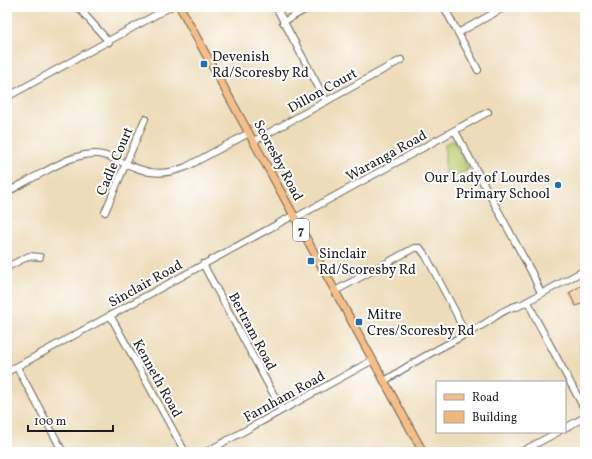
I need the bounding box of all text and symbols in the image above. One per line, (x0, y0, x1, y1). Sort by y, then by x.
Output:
place label: Devenish Rd/Scoresby Rd (212, 48, 309, 83)
marker: Devenish Rd/Scoresby Rd (199, 59, 209, 69)
street label: Dillon Court (285, 64, 361, 118)
street label: Scoresby Road (248, 117, 307, 205)
street label: Cadle Court (92, 124, 138, 199)
street label: Waranga Road (343, 126, 431, 186)
place label: Our Lady of Lourdes Primary School (425, 169, 550, 204)
marker: Our Lady of Lourdes Primary School (553, 180, 563, 190)
road number: 7 (293, 219, 309, 241)
place label: Sinclair Rd/Scoresby Rd (319, 245, 416, 280)
street label: Sinclair Road (105, 256, 186, 312)
marker: Sinclair Rd/Scoresby Rd (306, 256, 316, 266)
street label: Bertram Road (223, 289, 280, 374)
place label: Mitre Cres/Scoresby Rd (367, 306, 474, 341)
marker: Mitre Cres/Scoresby Rd (354, 317, 364, 327)
street label: Kenneth Road (127, 336, 186, 421)
street label: Farnham Road (241, 367, 329, 428)
legend (436, 381, 566, 433)
text: Road (472, 390, 499, 406)
scale bar (28, 407, 113, 433)
text: Building (472, 410, 517, 426)
text: 100 m (34, 414, 67, 430)

